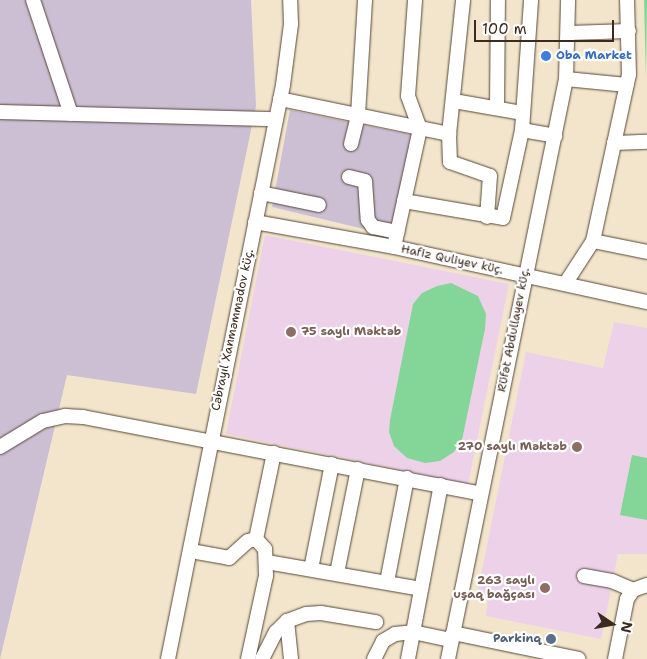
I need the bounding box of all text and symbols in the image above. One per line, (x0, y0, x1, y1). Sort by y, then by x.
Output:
scale bar (477, 10, 617, 42)
text: 100 m (482, 19, 527, 39)
place label: Oba Market (556, 49, 632, 63)
marker: Oba Market (540, 50, 552, 62)
street label: Hafiz Quliyev küç. (400, 242, 504, 278)
street label: Cəbrayıl Xanməmmədov küç. (209, 248, 257, 412)
street label: Rüfət Abdullayev küç. (495, 267, 533, 393)
place label: 75 saylı Məktəb (301, 325, 401, 339)
marker: 75 saylı Məktəb (285, 326, 297, 338)
place label: 270 saylı Məktəb (458, 440, 567, 454)
marker: 270 saylı Məktəb (571, 441, 583, 453)
place label: 263 saylı uşaq bağçası (453, 574, 535, 602)
marker: 263 saylı uşaq bağçası (539, 582, 551, 594)
north arrow (587, 599, 637, 649)
text: N (617, 620, 637, 634)
place label: Parkinq (493, 632, 541, 646)
marker: Parkinq (545, 633, 557, 645)

